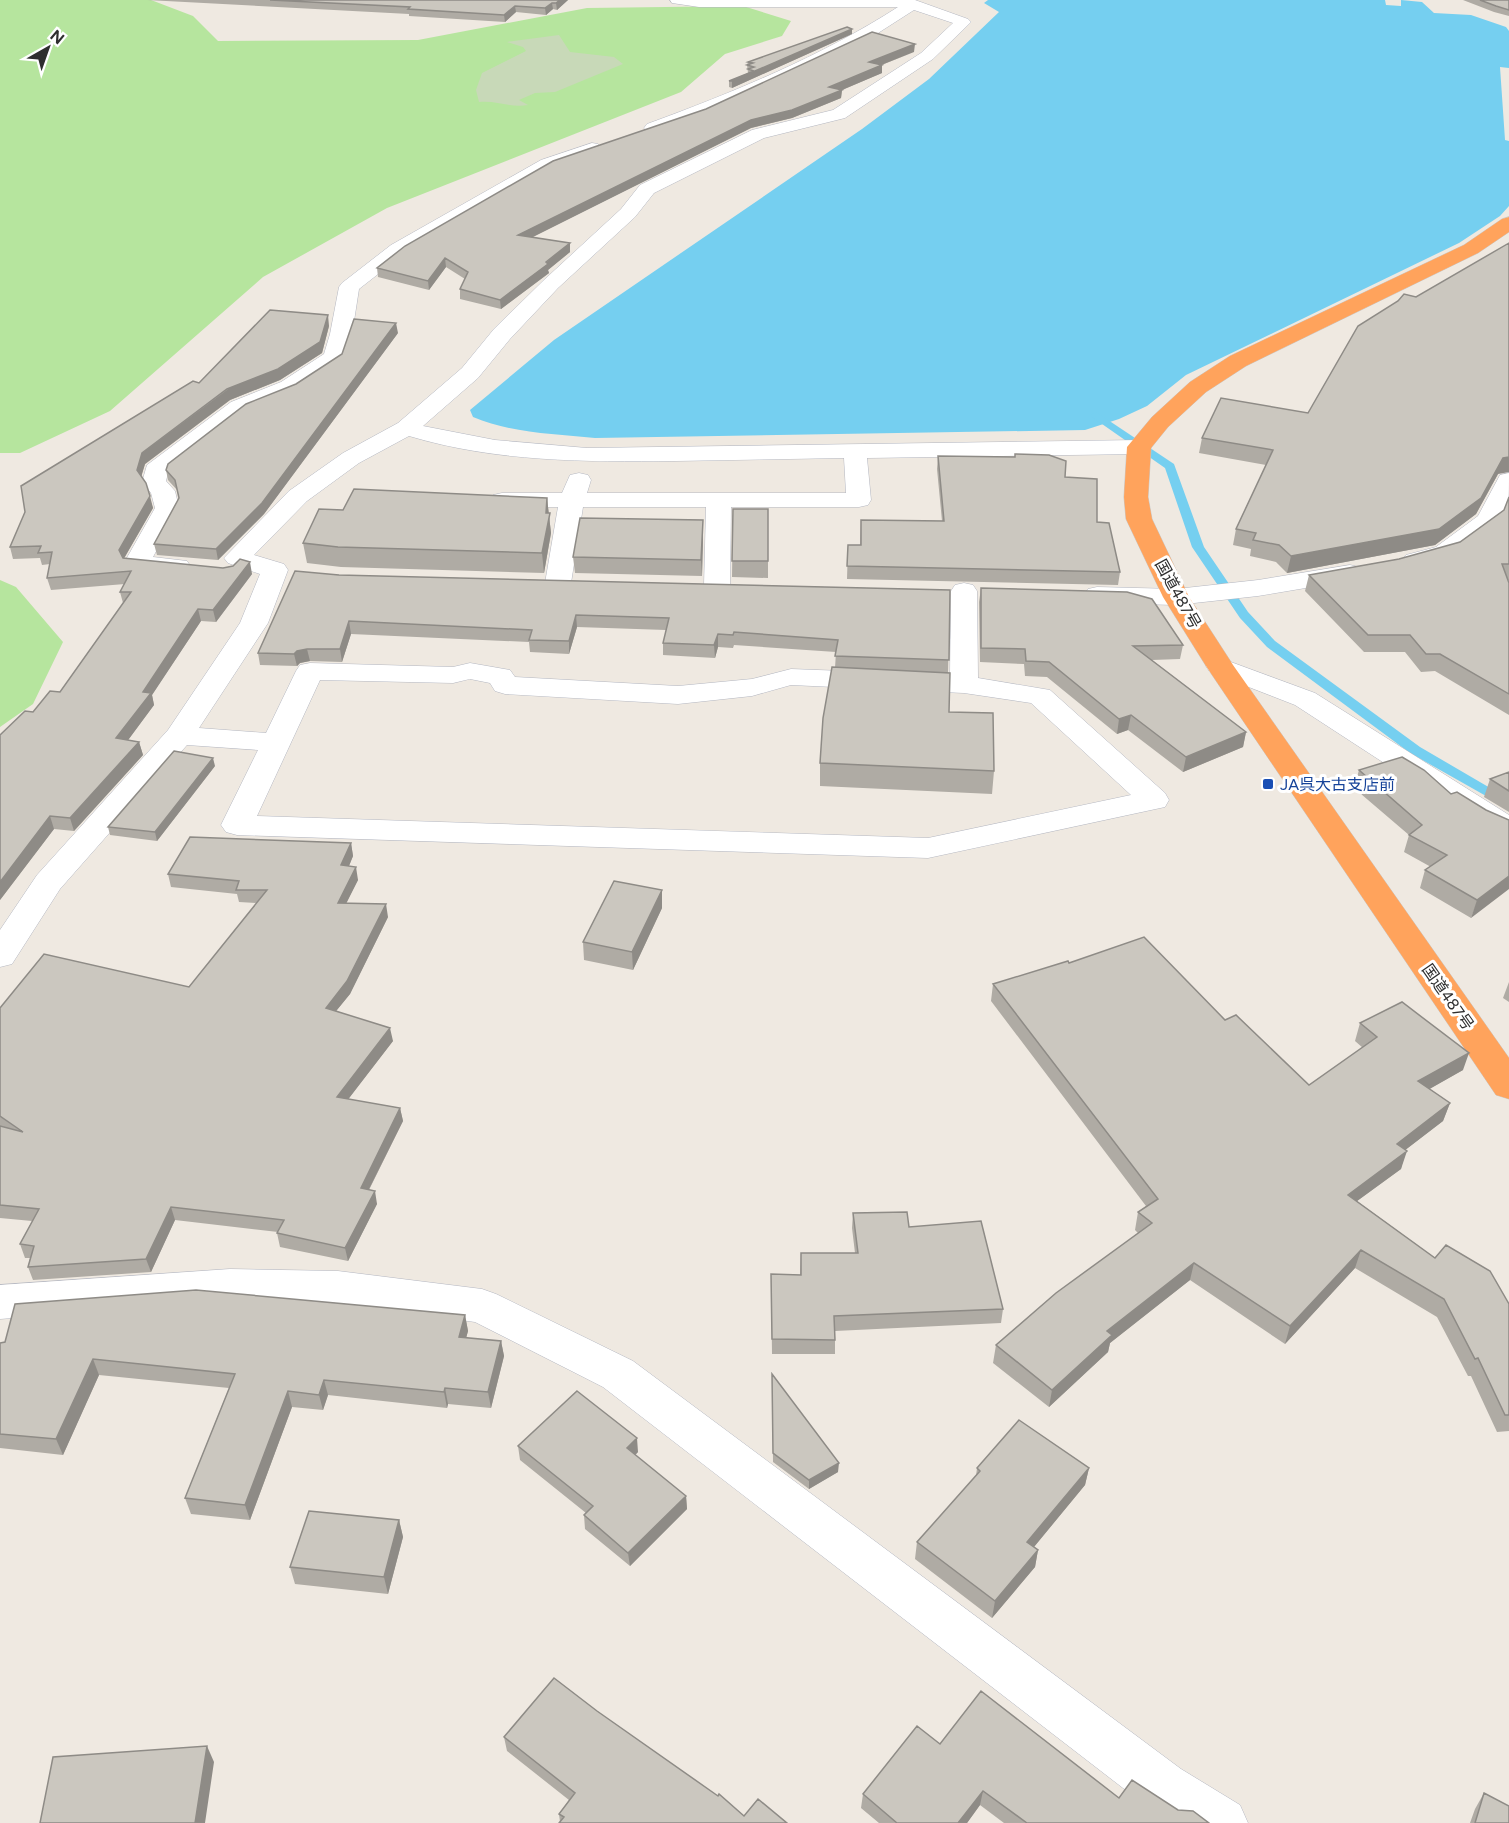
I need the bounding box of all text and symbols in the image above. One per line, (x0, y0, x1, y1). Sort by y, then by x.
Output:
north arrow (18, 18, 78, 78)
text: N (46, 26, 68, 48)
street label: 国道487号 (1151, 556, 1205, 632)
place label: JA呉大古支店前 (1280, 775, 1395, 794)
marker: JA呉大古支店前 (1261, 777, 1275, 791)
street label: 国道487号 (1418, 960, 1478, 1034)

